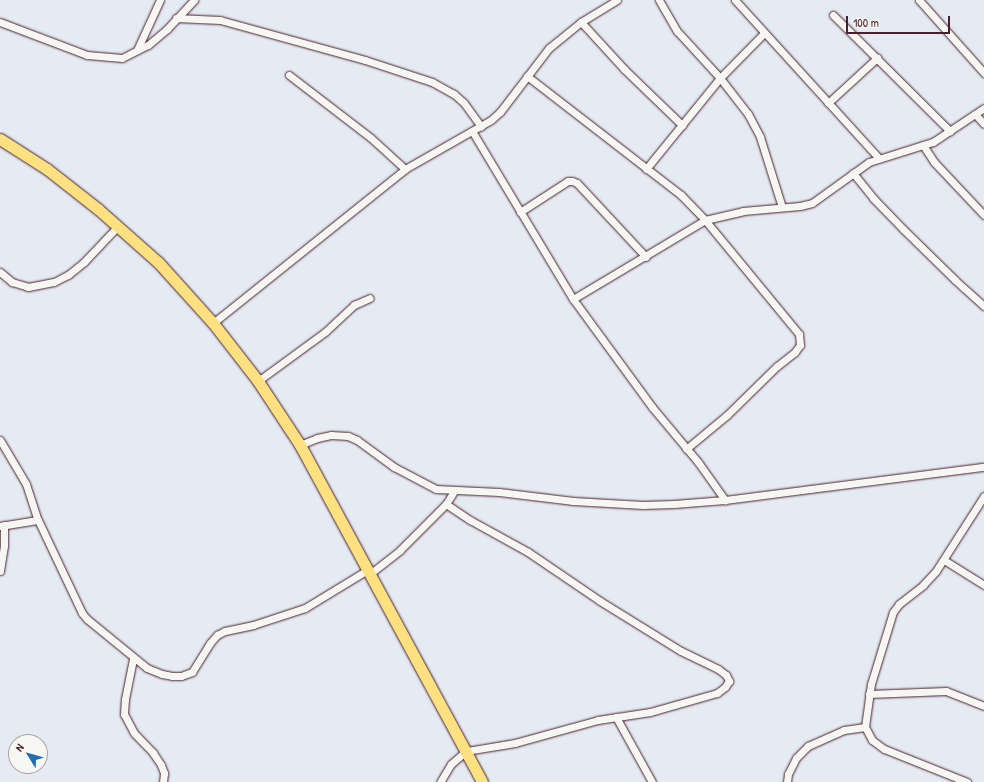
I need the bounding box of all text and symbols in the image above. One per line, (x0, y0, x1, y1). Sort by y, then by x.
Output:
scale bar (848, 8, 952, 34)
text: 100 m (853, 14, 879, 31)
north arrow (8, 734, 48, 774)
text: N (12, 741, 27, 754)

